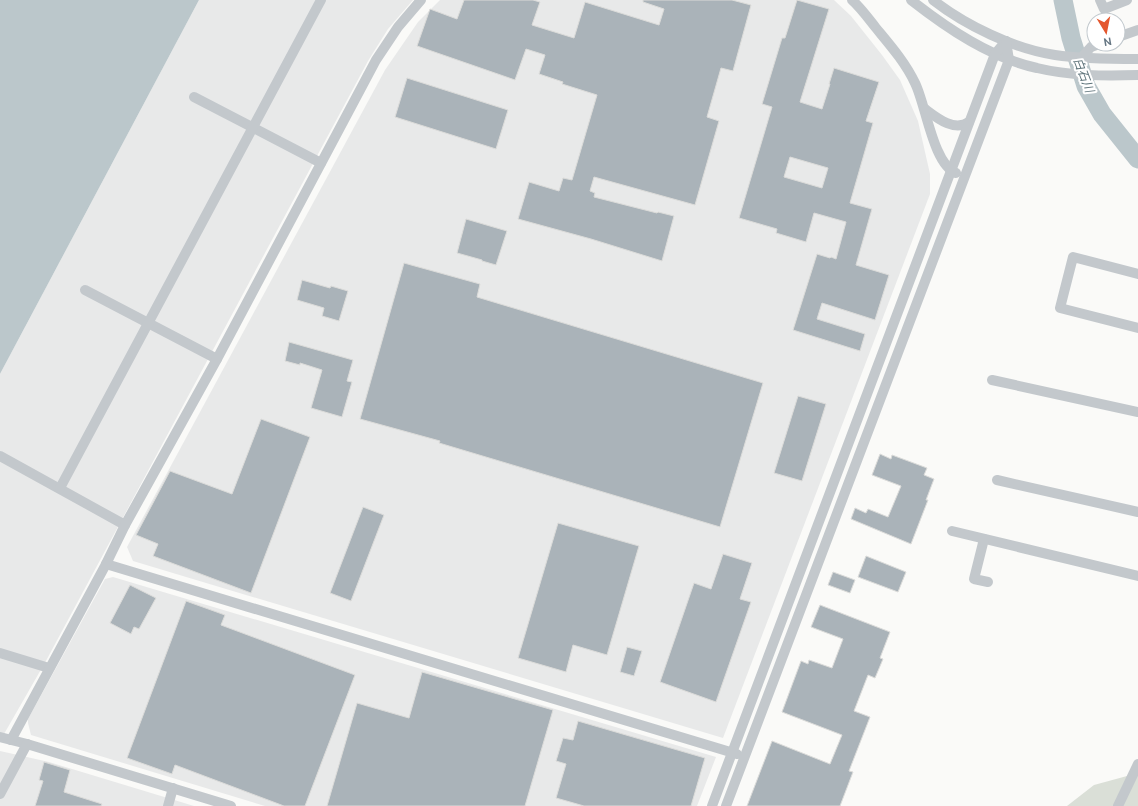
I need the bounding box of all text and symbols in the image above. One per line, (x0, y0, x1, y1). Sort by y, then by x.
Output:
north arrow (1086, 12, 1126, 52)
text: N (1103, 35, 1113, 48)
water label: 白石川 (1071, 56, 1097, 96)

